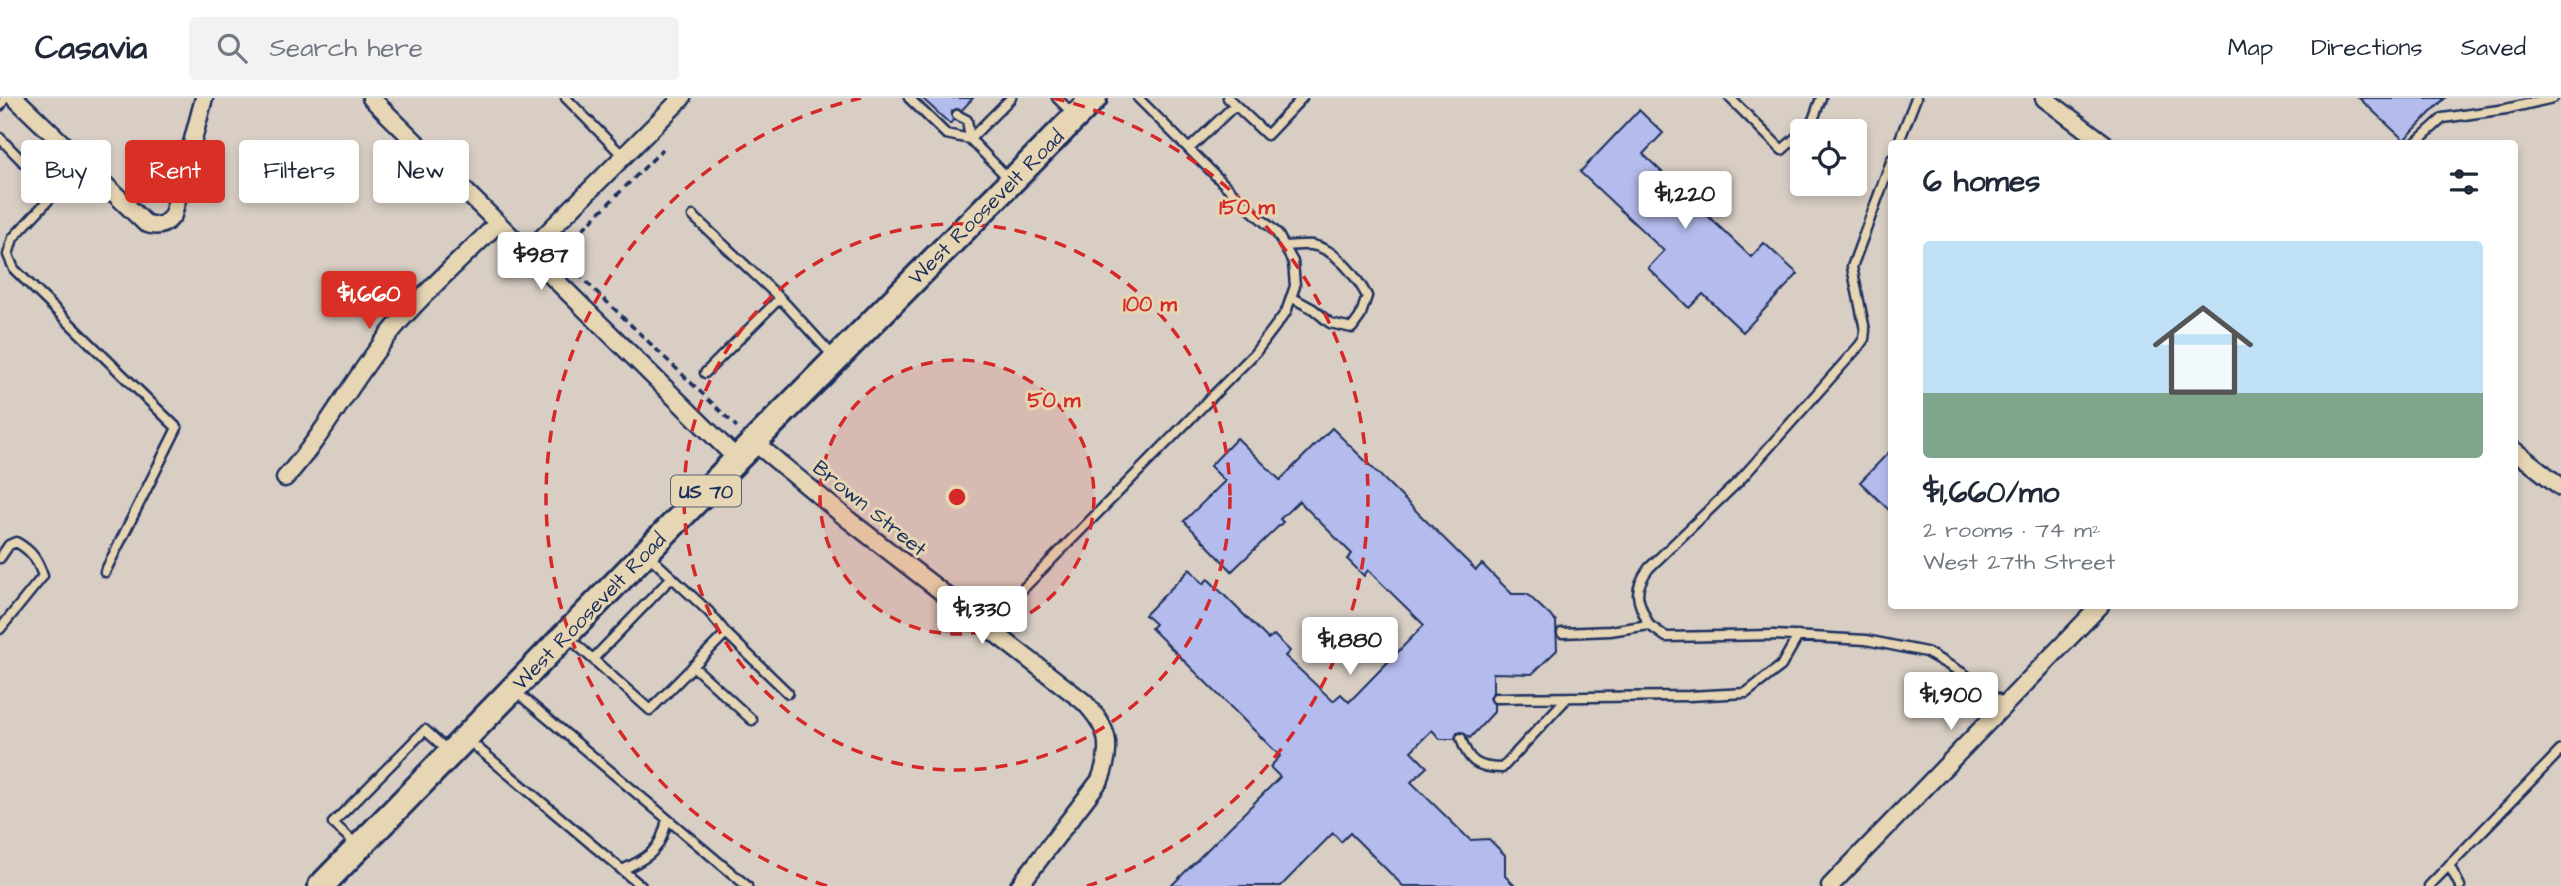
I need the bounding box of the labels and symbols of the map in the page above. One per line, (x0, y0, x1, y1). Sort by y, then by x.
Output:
street label: West Roosevelt Road (902, 123, 1071, 292)
pin: $1,220 (1628, 172, 1742, 231)
text: 150 m (1219, 193, 1275, 222)
pin: $987 (500, 232, 582, 292)
pin: $1,660 (312, 272, 426, 331)
text: 100 m (1123, 290, 1178, 319)
text: 50 m (1028, 386, 1081, 415)
street label: Brown Street (807, 453, 933, 564)
road number: US 70 (671, 476, 741, 506)
centre of rings (945, 485, 969, 509)
street label: West Roosevelt Road (506, 526, 673, 697)
pin: $1,330 (925, 587, 1039, 646)
pin: $1,880 (1293, 618, 1407, 677)
pin: $1,900 (1894, 672, 2008, 732)

